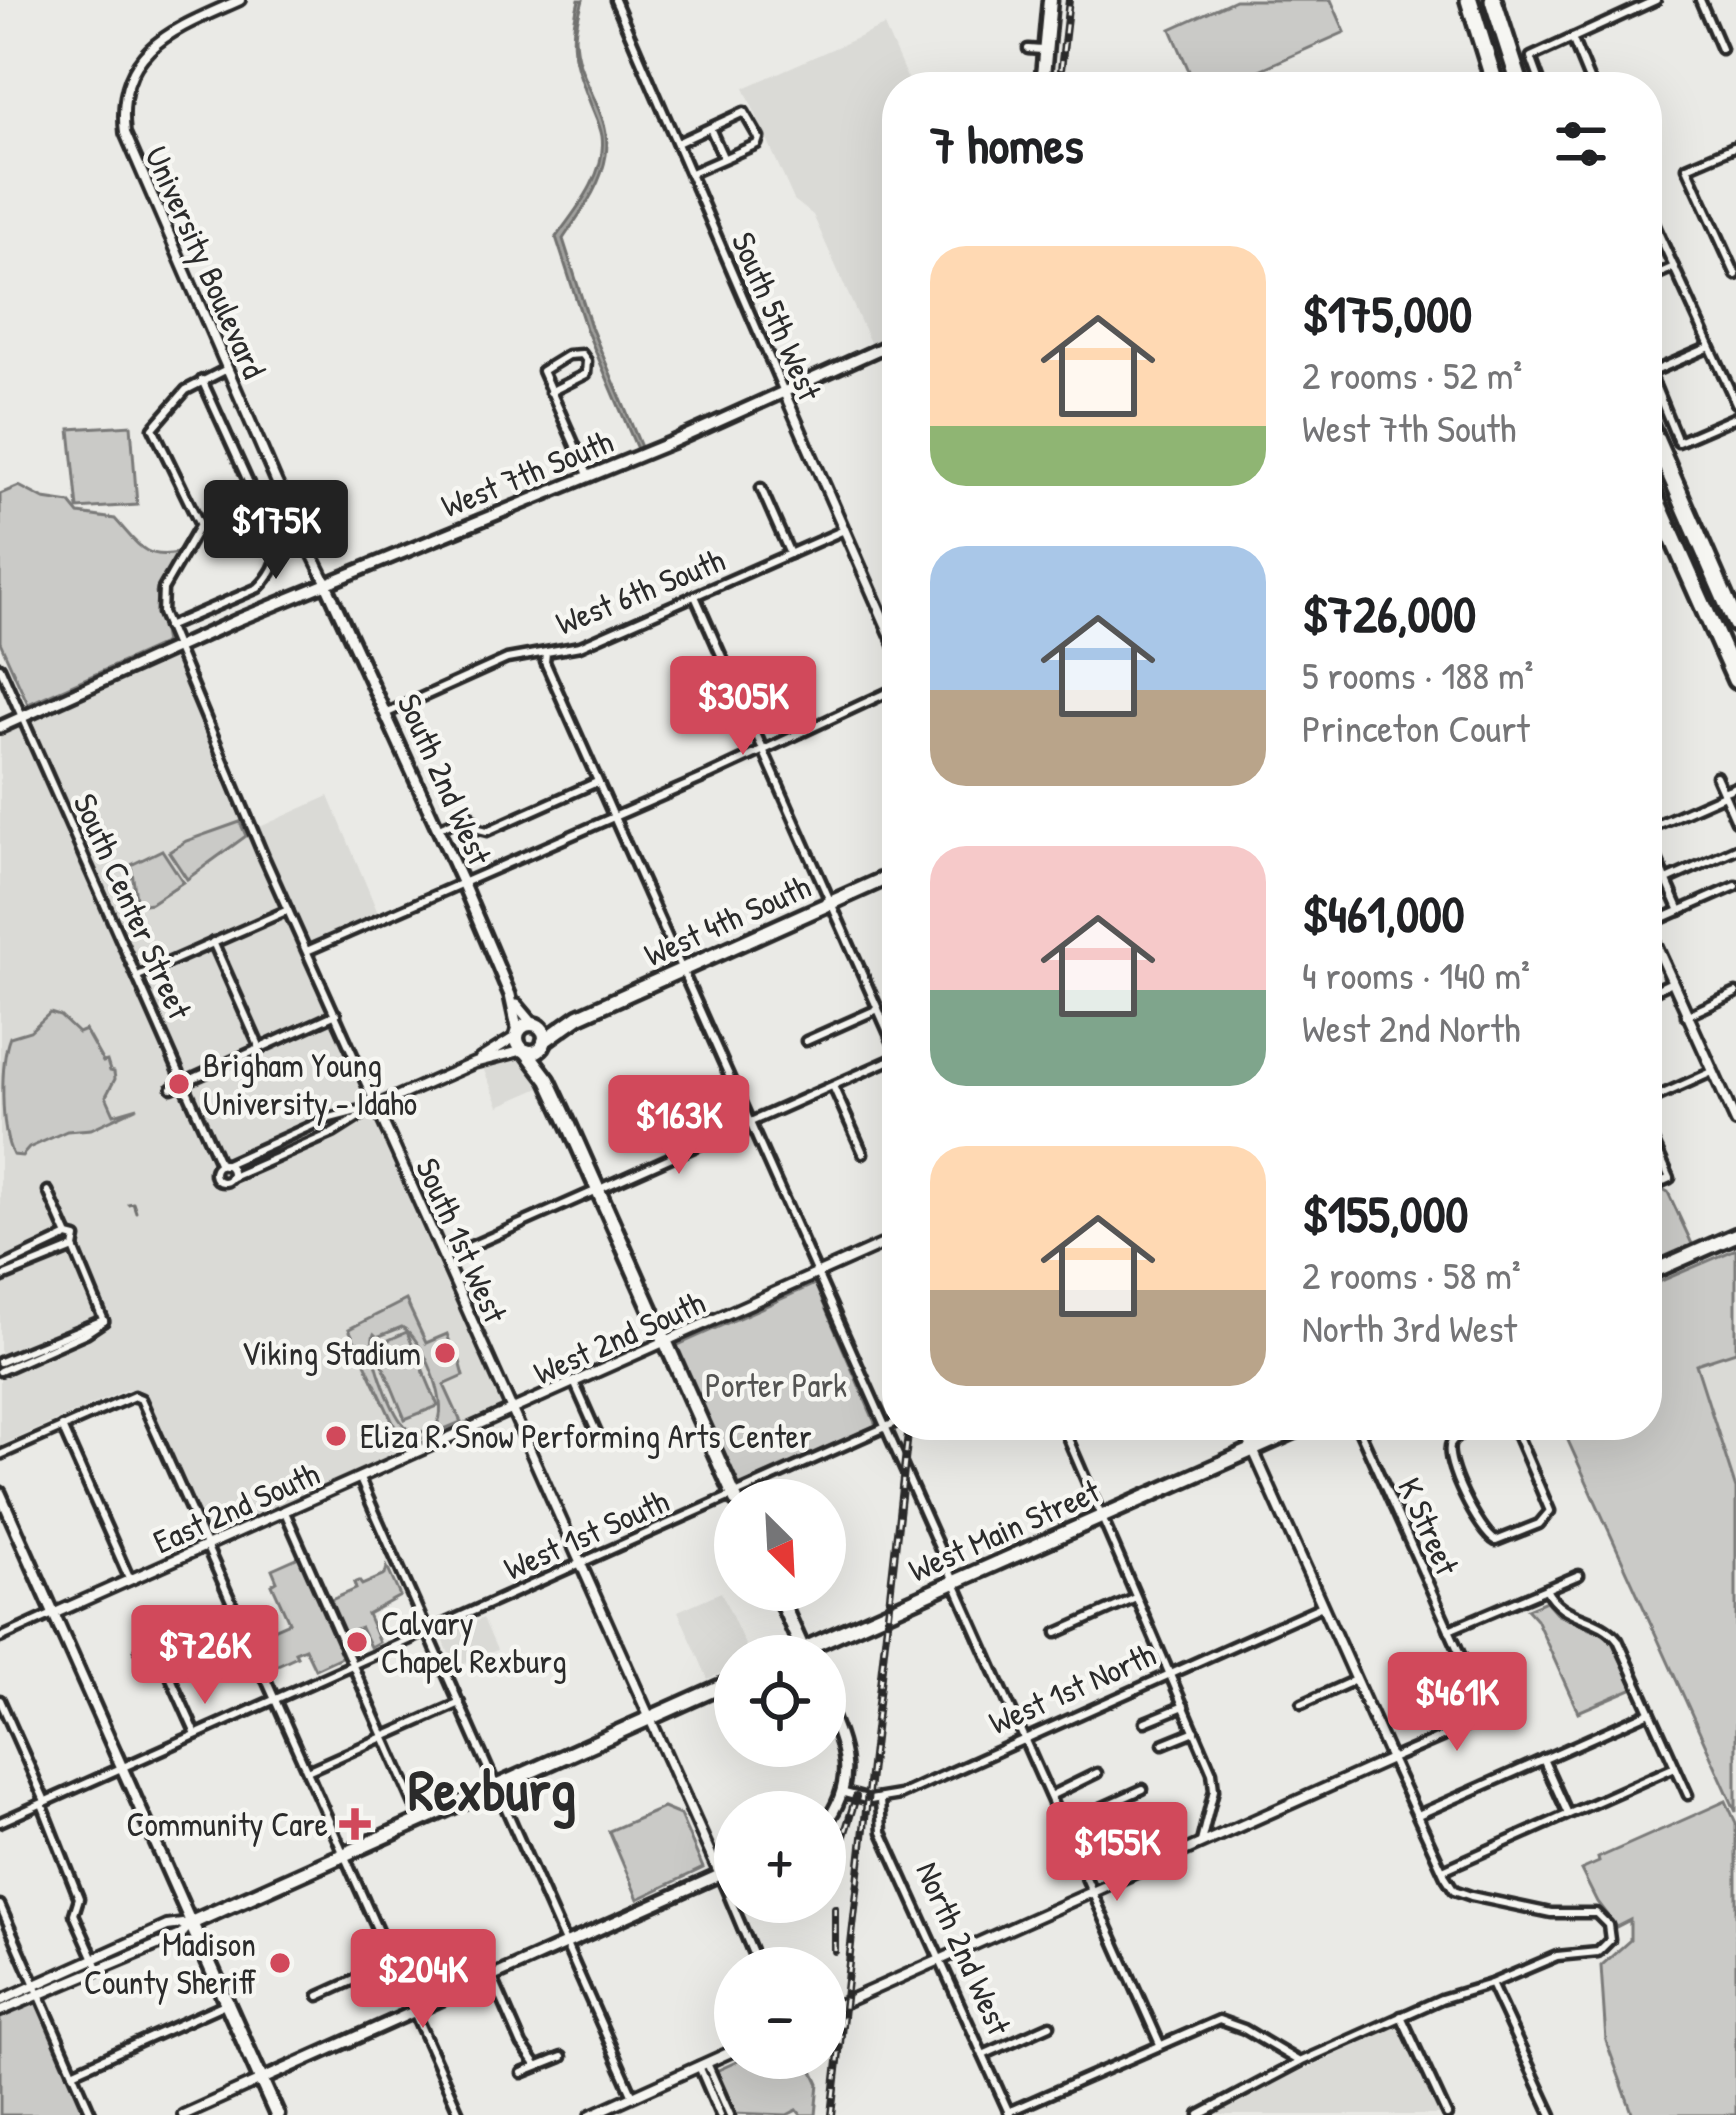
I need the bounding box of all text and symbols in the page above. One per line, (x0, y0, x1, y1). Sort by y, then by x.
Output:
text: 7 homes (930, 110, 1084, 179)
icon: filters (1548, 111, 1614, 177)
street label: University Boulevard (134, 139, 277, 385)
street label: South 5th West (722, 225, 832, 407)
text: $175,000 (1302, 279, 1472, 348)
icon: home (1026, 294, 1170, 438)
text: 2 rooms · 52 m² (1302, 348, 1522, 401)
text: West 7th South (1302, 401, 1516, 454)
street label: West 7th South (435, 419, 619, 527)
pin: $175K (192, 480, 360, 582)
text: $175K (231, 492, 321, 545)
street label: West 6th South (549, 537, 731, 645)
text: $726,000 (1302, 579, 1476, 648)
icon: home (1026, 594, 1170, 738)
text: 5 rooms · 188 m² (1302, 648, 1534, 701)
pin: $305K (659, 656, 827, 758)
text: $305K (697, 668, 789, 721)
street label: South 2nd West (388, 687, 503, 872)
text: Princeton Court (1302, 701, 1530, 754)
street label: South Center Street (64, 786, 203, 1026)
street label: West 4th South (637, 864, 817, 976)
text: $461,000 (1302, 879, 1465, 948)
icon: home (1026, 894, 1170, 1038)
text: 4 rooms · 140 m² (1302, 948, 1530, 1001)
text: West 2nd North (1302, 1001, 1520, 1054)
place label: Brigham Young University - Idaho (203, 1043, 417, 1126)
marker: Brigham Young University - Idaho (166, 1071, 192, 1097)
pin: $163K (595, 1075, 763, 1177)
text: $163K (635, 1087, 723, 1140)
street label: South 1st West (406, 1151, 518, 1330)
text: $155,000 (1302, 1179, 1468, 1248)
icon: home (1026, 1194, 1170, 1338)
text: 2 rooms · 58 m² (1302, 1248, 1521, 1301)
street label: West 2nd South (527, 1280, 712, 1394)
text: North 3rd West (1302, 1301, 1517, 1354)
place label: Viking Stadium (241, 1331, 421, 1376)
marker: Viking Stadium (432, 1340, 458, 1366)
park label: Porter Park (705, 1363, 847, 1407)
place label: Eliza R. Snow Performing Arts Center (360, 1414, 812, 1459)
marker: Eliza R. Snow Performing Arts Center (323, 1423, 349, 1449)
street label: East 2nd South (146, 1451, 326, 1563)
street label: West Main Street (902, 1468, 1107, 1592)
street label: K Street (1388, 1471, 1470, 1582)
street label: West 1st South (497, 1478, 675, 1590)
north arrow (714, 1479, 846, 1611)
map controls (714, 1479, 846, 2079)
place label: Calvary Chapel Rexburg (381, 1601, 567, 1684)
pin: $726K (121, 1605, 289, 1707)
text: $726K (158, 1617, 252, 1670)
marker: Calvary Chapel Rexburg (344, 1629, 370, 1655)
street label: West 1st North (982, 1632, 1162, 1744)
button: locate (714, 1635, 846, 1767)
pin: $461K (1373, 1652, 1541, 1754)
text: $461K (1415, 1664, 1499, 1717)
district label: Rexburg (408, 1751, 576, 1829)
button: + (714, 1791, 846, 1923)
place label: Community Care (126, 1802, 328, 1847)
pin: $155K (1033, 1802, 1201, 1904)
marker: Community Care (339, 1808, 371, 1840)
text: $155K (1073, 1814, 1161, 1867)
street label: North 2nd West (906, 1855, 1022, 2042)
place label: Madison County Sheriff (84, 1922, 257, 2005)
pin: $204K (339, 1929, 507, 2031)
text: $204K (378, 1941, 468, 1994)
button: − (714, 1947, 846, 2079)
marker: Madison County Sheriff (267, 1950, 293, 1976)

